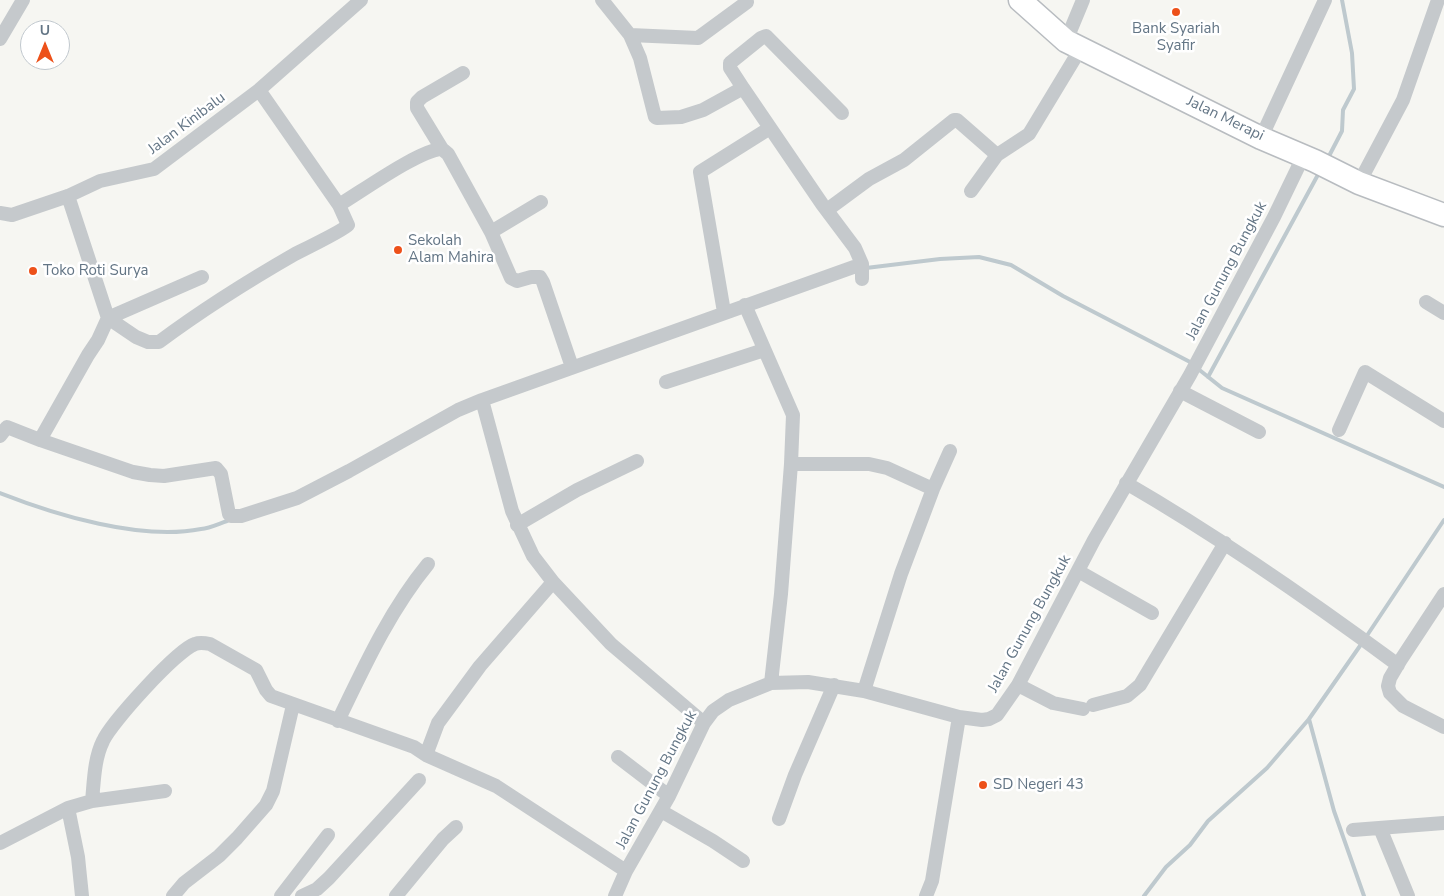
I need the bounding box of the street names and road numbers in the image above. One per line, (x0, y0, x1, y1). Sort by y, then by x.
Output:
street label: Jalan Kinibalu (145, 89, 229, 159)
street label: Jalan Merapi (1183, 93, 1267, 145)
street label: Jalan Gunung Bungkuk (1183, 199, 1271, 343)
street label: Jalan Gunung Bungkuk (985, 552, 1075, 696)
street label: Jalan Gunung Bungkuk (613, 708, 701, 852)

